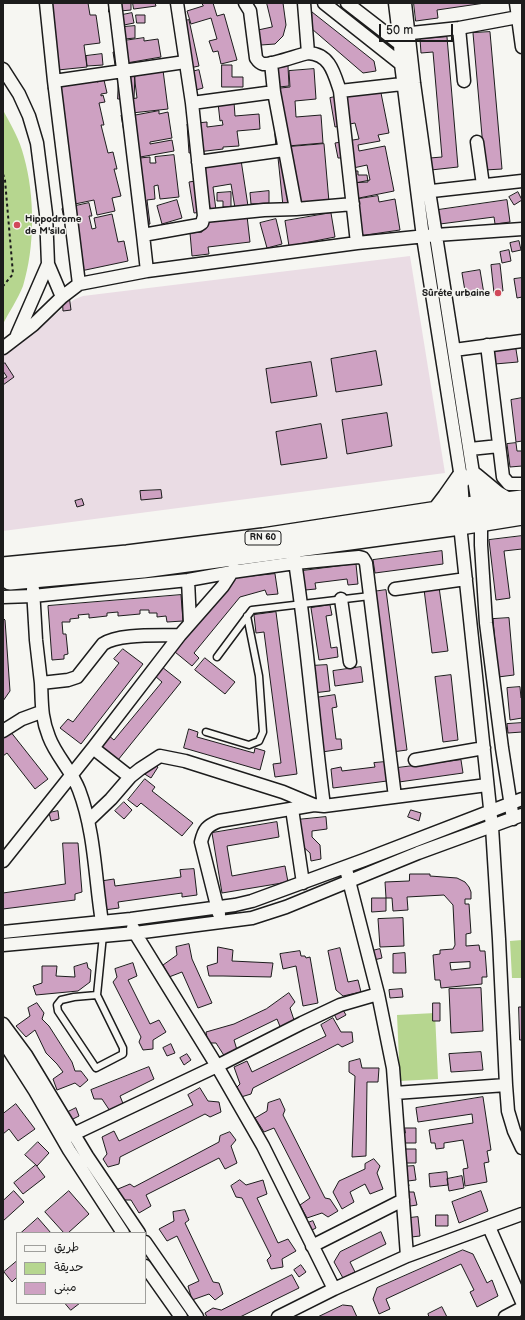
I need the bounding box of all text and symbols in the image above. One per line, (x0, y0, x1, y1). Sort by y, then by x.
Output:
scale bar (381, 16, 455, 42)
text: 50 m (386, 23, 413, 38)
place label: Hippodrome de M'sila (25, 213, 82, 236)
marker: Hippodrome de M'sila (12, 220, 22, 230)
place label: Sûréte urbaine (422, 287, 490, 299)
marker: Sûréte urbaine (493, 288, 503, 298)
road number: RN 60 (245, 531, 281, 545)
legend (16, 1232, 146, 1304)
text: طريق (54, 1240, 79, 1255)
text: حديقة (54, 1260, 83, 1275)
text: مبنى (54, 1280, 77, 1295)

